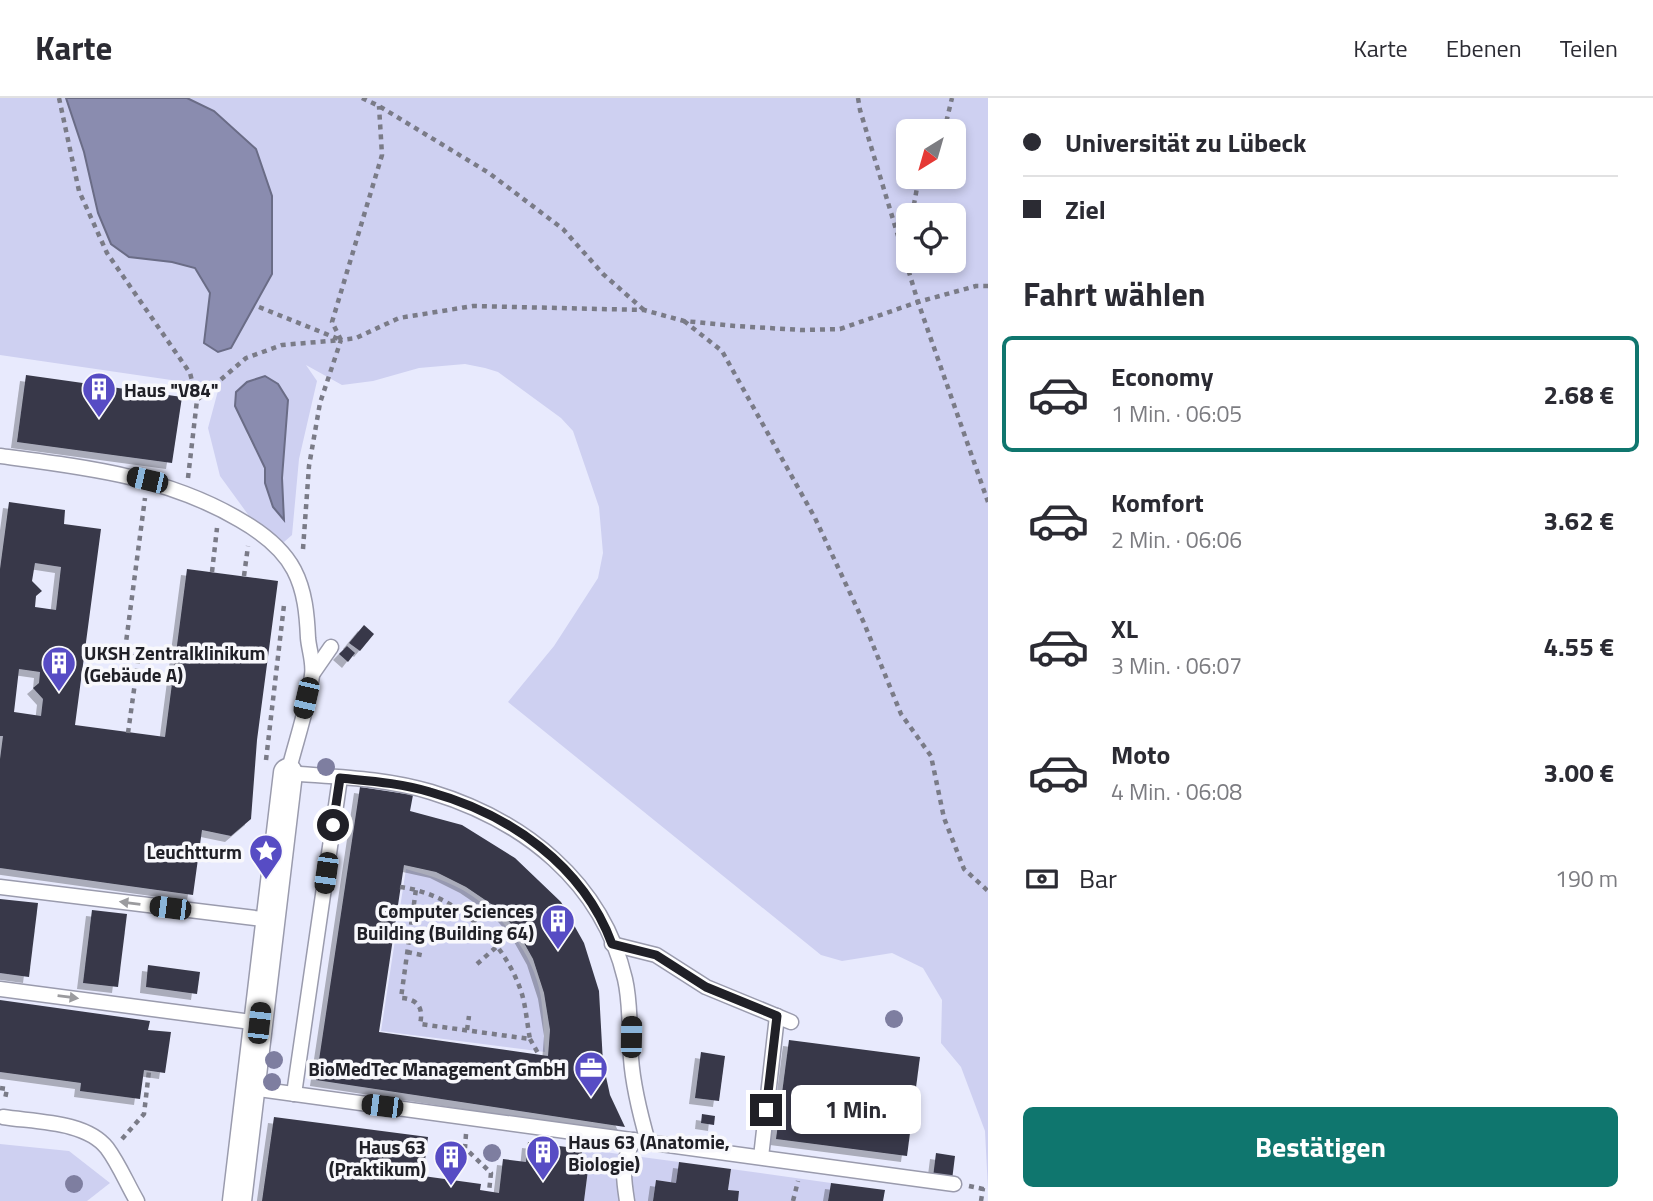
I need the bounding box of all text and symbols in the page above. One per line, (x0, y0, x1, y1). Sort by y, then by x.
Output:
text: Karte (35, 23, 112, 73)
text: Karte (1353, 30, 1408, 66)
text: Ebenen (1446, 30, 1522, 66)
text: Teilen (1560, 30, 1618, 66)
north arrow (896, 119, 966, 189)
map controls (896, 119, 966, 273)
text: Universität zu Lübeck (1065, 123, 1307, 162)
text: Ziel (1065, 190, 1106, 229)
button: locate (896, 203, 966, 273)
text: Fahrt wählen (1023, 270, 1206, 318)
text: Economy (1111, 357, 1213, 396)
icon: car (1027, 363, 1090, 426)
building icon: Haus "V84" (80, 370, 118, 419)
place label: Haus "V84" (124, 375, 219, 404)
text: 2.68 € (1543, 375, 1614, 414)
text: 1 Min. · 06:05 (1111, 396, 1242, 431)
car (125, 465, 170, 495)
text: Komfort (1111, 483, 1204, 522)
icon: car (1027, 489, 1090, 552)
text: 3.62 € (1543, 501, 1614, 540)
text: 2 Min. · 06:06 (1111, 522, 1242, 557)
text: XL (1111, 609, 1138, 648)
icon: car (1027, 615, 1090, 678)
text: 4.55 € (1543, 627, 1614, 666)
place label: UKSH Zentralklinikum (Gebäude A) (84, 638, 266, 689)
building icon: UKSH Zentralklinikum (Gebäude A) (40, 644, 78, 693)
text: 3 Min. · 06:07 (1111, 648, 1242, 683)
car (292, 675, 321, 721)
text: Moto (1111, 735, 1170, 774)
icon: car (1027, 741, 1090, 804)
text: 3.00 € (1543, 753, 1614, 792)
text: 4 Min. · 06:08 (1111, 774, 1242, 809)
route start (317, 809, 349, 841)
place icon: Leuchtturm (247, 832, 285, 881)
place label: Leuchtturm (147, 837, 242, 866)
car (313, 851, 340, 895)
text: Bar (1079, 859, 1117, 898)
icon: cash (1023, 860, 1061, 898)
text: 190 m (1555, 861, 1618, 896)
car (148, 895, 193, 921)
place label: Computer Sciences Building (Building 64) (356, 896, 534, 947)
one-way arrow (119, 898, 141, 909)
building icon: Computer Sciences Building (Building 64) (539, 902, 577, 951)
one-way arrow (57, 992, 79, 1003)
car (247, 1001, 272, 1045)
car (621, 1016, 642, 1058)
office icon: BioMedTec Management GmbH (572, 1049, 610, 1098)
place label: BioMedTec Management GmbH (308, 1054, 566, 1083)
callout: 1 Min. (790, 1086, 920, 1134)
text: 1 Min. (825, 1092, 887, 1127)
car (360, 1093, 405, 1119)
route end (750, 1094, 782, 1126)
button: Bestätigen (1023, 1107, 1618, 1187)
place label: Haus 63 (Anatomie, Biologie) (568, 1127, 730, 1178)
place label: Haus 63 (Praktikum) (329, 1132, 426, 1183)
building icon: Haus 63 (Anatomie, Biologie) (524, 1133, 562, 1182)
building icon: Haus 63 (Praktikum) (432, 1138, 470, 1187)

